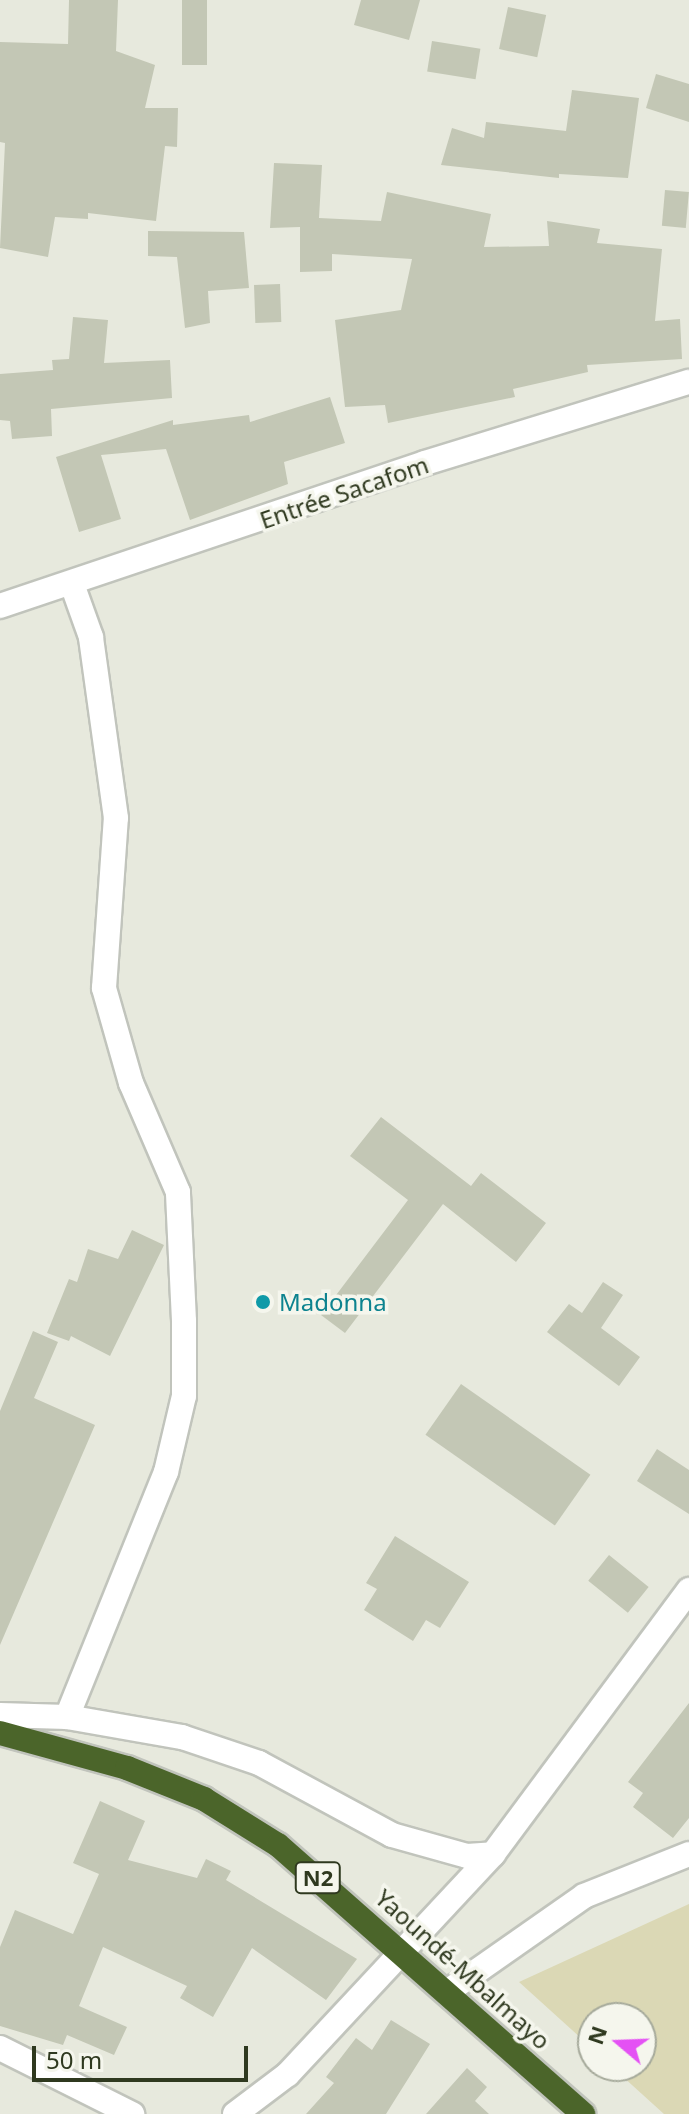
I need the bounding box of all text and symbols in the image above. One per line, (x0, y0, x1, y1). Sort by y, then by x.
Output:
street label: Entrée Sacafom (256, 450, 432, 534)
place label: Madonna (279, 1288, 387, 1316)
marker: Madonna (254, 1293, 272, 1311)
road number: N2 (294, 1860, 342, 1896)
street label: Yaoundé-Mbalmayo (370, 1883, 556, 2055)
north arrow (577, 2002, 657, 2082)
text: N (579, 2022, 613, 2048)
scale bar (36, 2030, 252, 2080)
text: 50 m (46, 2043, 102, 2076)

